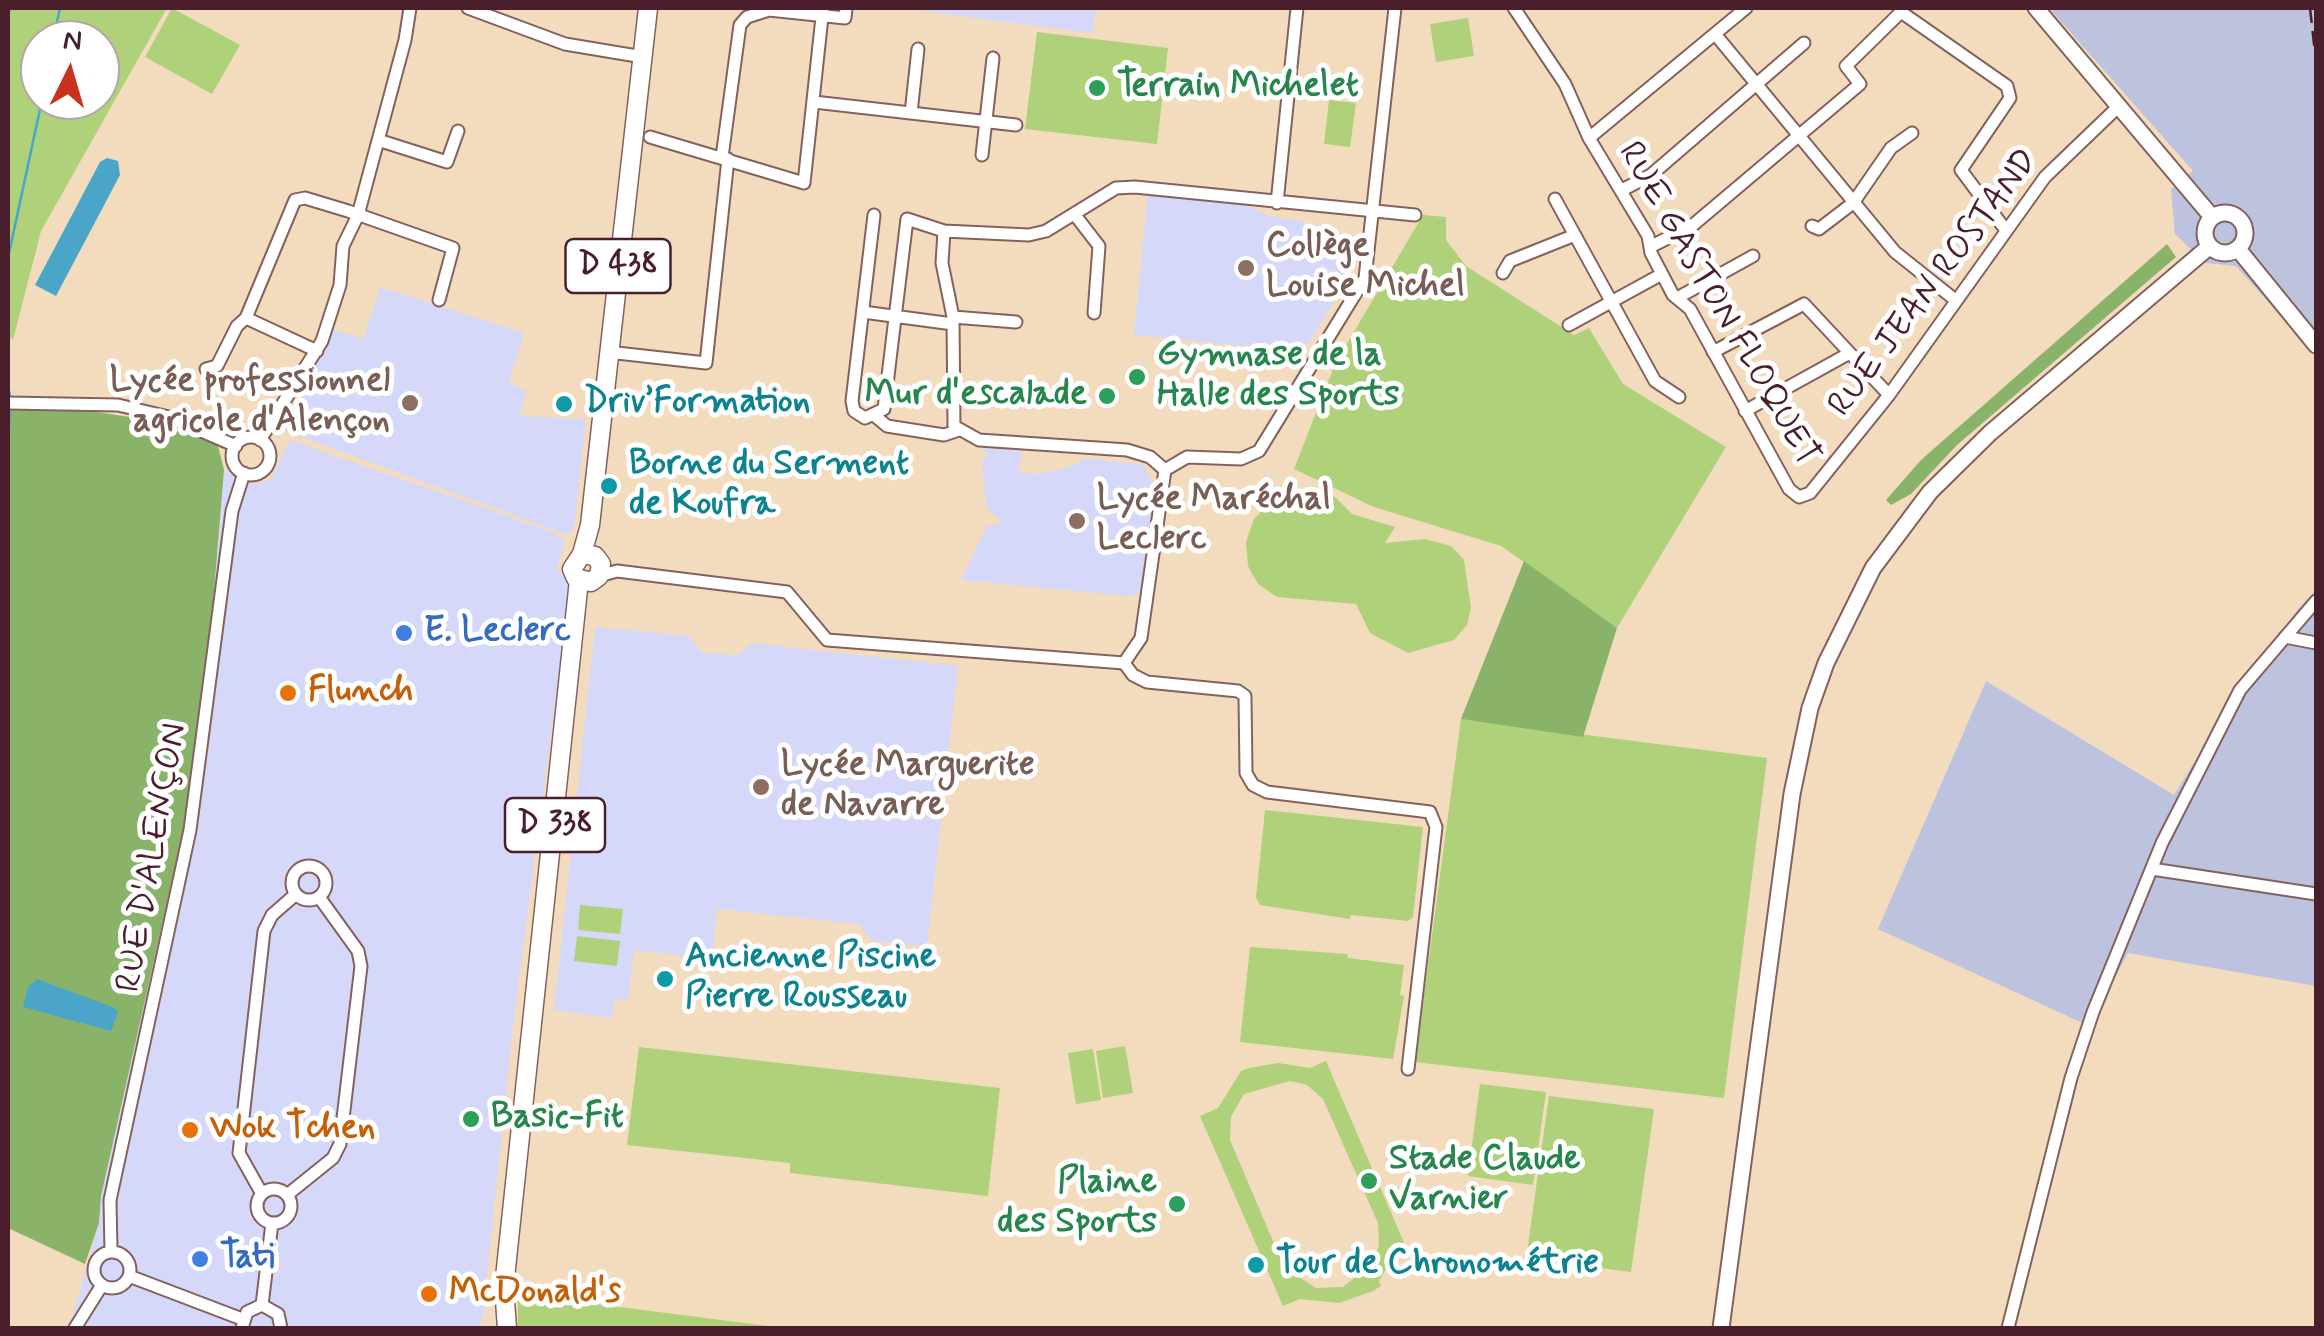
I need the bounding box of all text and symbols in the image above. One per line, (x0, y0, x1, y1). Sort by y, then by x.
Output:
north arrow (20, 20, 120, 120)
text: N (62, 22, 83, 61)
place label: Terrain Michelet (1117, 67, 1359, 109)
marker: Terrain Michelet (1086, 77, 1108, 99)
street label: RUE GASTON FLOQUET (1607, 135, 1827, 475)
street label: RUE JEAN ROSTAND (1821, 142, 2049, 426)
place label: Collège Louise Michel (1266, 227, 1465, 309)
road number: D 438 (566, 239, 670, 293)
marker: Collège Louise Michel (1235, 257, 1257, 279)
place label: Gymnase de la Halle des Sports (1157, 336, 1399, 418)
place label: Lycée professionnel agricole d'Alençon (110, 362, 390, 444)
marker: Gymnase de la Halle des Sports (1126, 366, 1148, 388)
place label: Mur d'escalade (865, 375, 1087, 417)
place label: Driv’Formation (584, 383, 810, 425)
marker: Mur d'escalade (1096, 385, 1118, 407)
marker: Lycée professionnel agricole d'Alençon (399, 392, 421, 414)
marker: Driv’Formation (553, 393, 575, 415)
place label: Borne du Serment de Koufra (629, 445, 909, 527)
marker: Borne du Serment de Koufra (598, 475, 620, 497)
place label: Lycée Maréchal Leclerc (1097, 480, 1331, 562)
marker: Lycée Maréchal Leclerc (1066, 510, 1088, 532)
place label: E. Leclerc (424, 612, 571, 654)
marker: E. Leclerc (393, 622, 415, 644)
place label: Flunch (308, 672, 413, 714)
marker: Flunch (277, 682, 299, 704)
street label: RUE D'ALENÇON (110, 720, 198, 996)
place label: Lycée Marguerite de Navarre (781, 746, 1035, 828)
marker: Lycée Marguerite de Navarre (750, 776, 772, 798)
road number: D 338 (505, 798, 605, 852)
place label: Ancienne Piscine Pierre Rousseau (685, 938, 936, 1020)
marker: Ancienne Piscine Pierre Rousseau (654, 968, 676, 990)
place label: Basic-Fit (491, 1098, 624, 1140)
marker: Basic-Fit (460, 1108, 482, 1130)
place label: Wok Tchen (210, 1109, 375, 1151)
marker: Wok Tchen (179, 1119, 201, 1141)
place label: Stade Claude Varnier (1389, 1140, 1581, 1222)
place label: Plaine des Sports (997, 1163, 1157, 1245)
marker: Stade Claude Varnier (1358, 1170, 1380, 1192)
marker: Plaine des Sports (1166, 1193, 1188, 1215)
place label: Tati (220, 1238, 274, 1280)
place label: Tour de Chronométrie (1276, 1244, 1599, 1286)
marker: Tati (189, 1248, 211, 1270)
marker: Tour de Chronométrie (1245, 1254, 1267, 1276)
place label: McDonald's (449, 1273, 621, 1315)
marker: McDonald's (418, 1283, 440, 1305)

